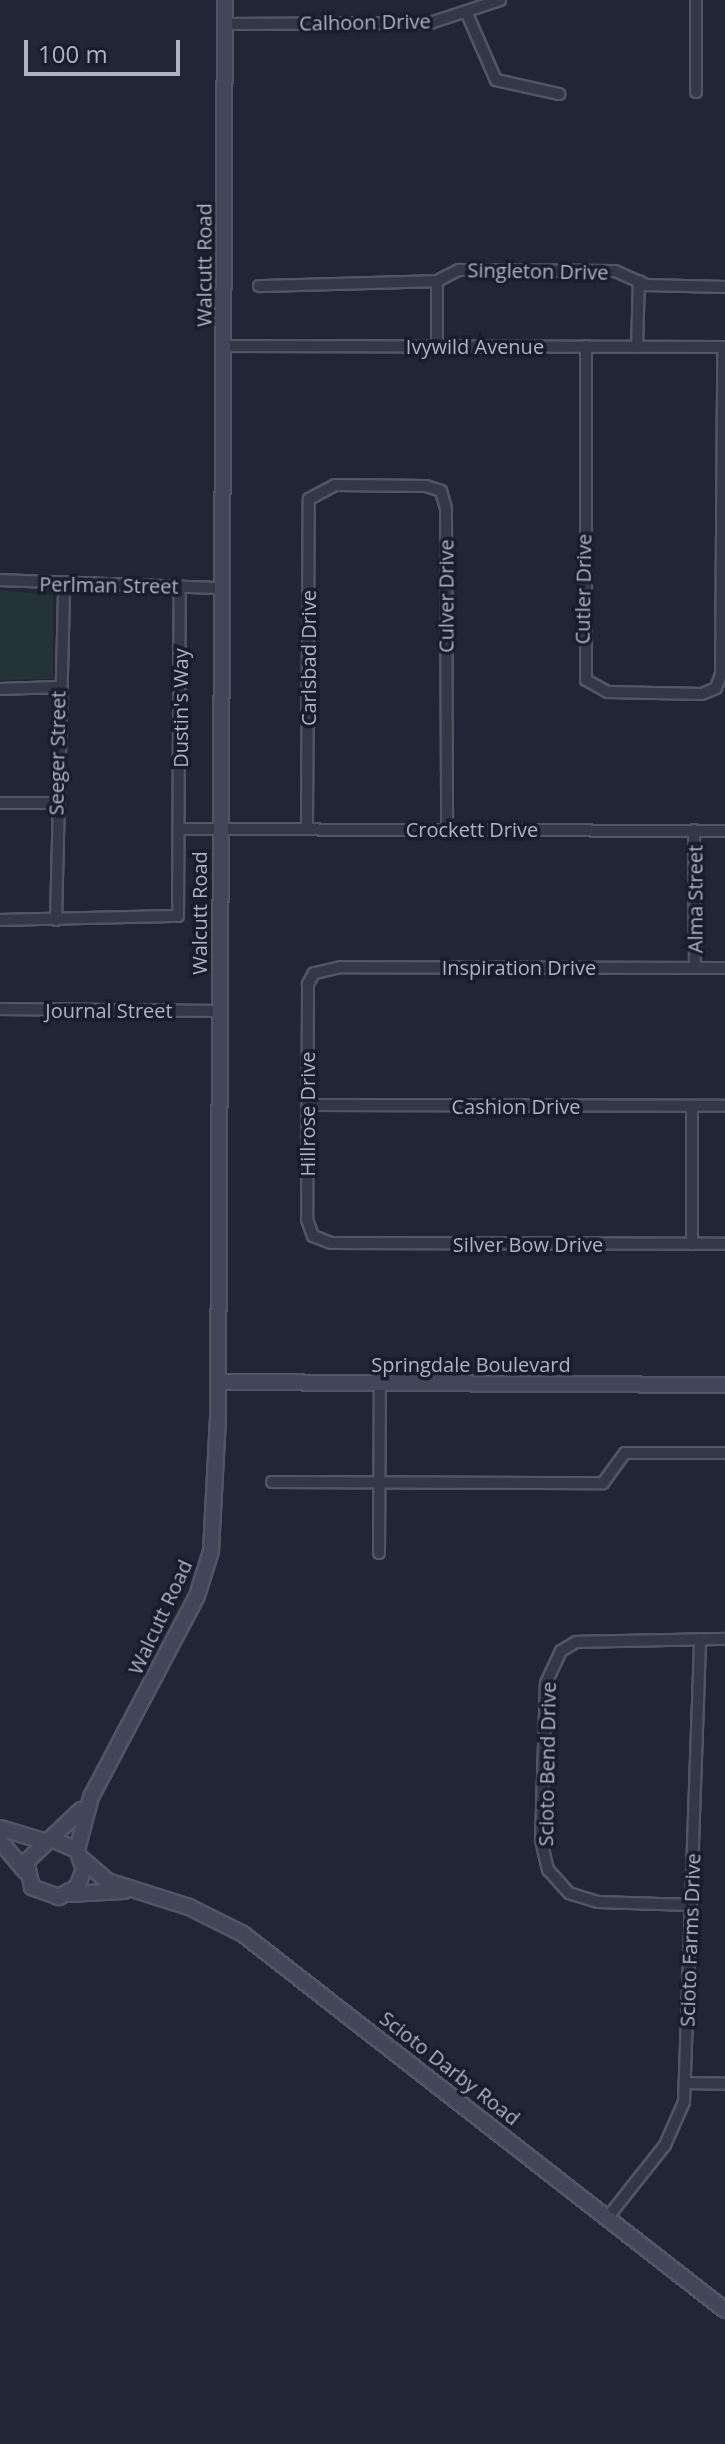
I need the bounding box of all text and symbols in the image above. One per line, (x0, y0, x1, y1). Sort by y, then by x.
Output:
street label: Calhoon Drive (299, 9, 431, 35)
scale bar (28, 24, 184, 74)
text: 100 m (38, 37, 108, 70)
street label: Walcutt Road (192, 203, 216, 327)
street label: Singleton Drive (467, 258, 609, 284)
street label: Ivywild Avenue (406, 334, 544, 358)
street label: Cutler Drive (570, 534, 596, 644)
street label: Culver Drive (434, 539, 458, 653)
street label: Perlman Street (39, 572, 179, 598)
street label: Carlsbad Drive (296, 590, 320, 726)
street label: Dustin's Way (168, 648, 192, 768)
street label: Seeger Street (44, 690, 70, 816)
street label: Crockett Drive (406, 817, 538, 841)
street label: Alma Street (683, 845, 707, 953)
street label: Walcutt Road (187, 851, 211, 975)
street label: Inspiration Drive (442, 955, 596, 979)
street label: Journal Street (45, 998, 173, 1022)
street label: Hillrose Drive (295, 1051, 319, 1177)
street label: Cashion Drive (451, 1094, 581, 1118)
street label: Silver Bow Drive (453, 1232, 603, 1256)
street label: Springdale Boulevard (371, 1352, 571, 1376)
street label: Walcutt Road (123, 1556, 197, 1678)
street label: Scioto Bend Drive (534, 1681, 560, 1847)
street label: Scioto Farms Drive (675, 1853, 705, 2027)
street label: Scioto Darby Road (375, 2006, 525, 2130)

